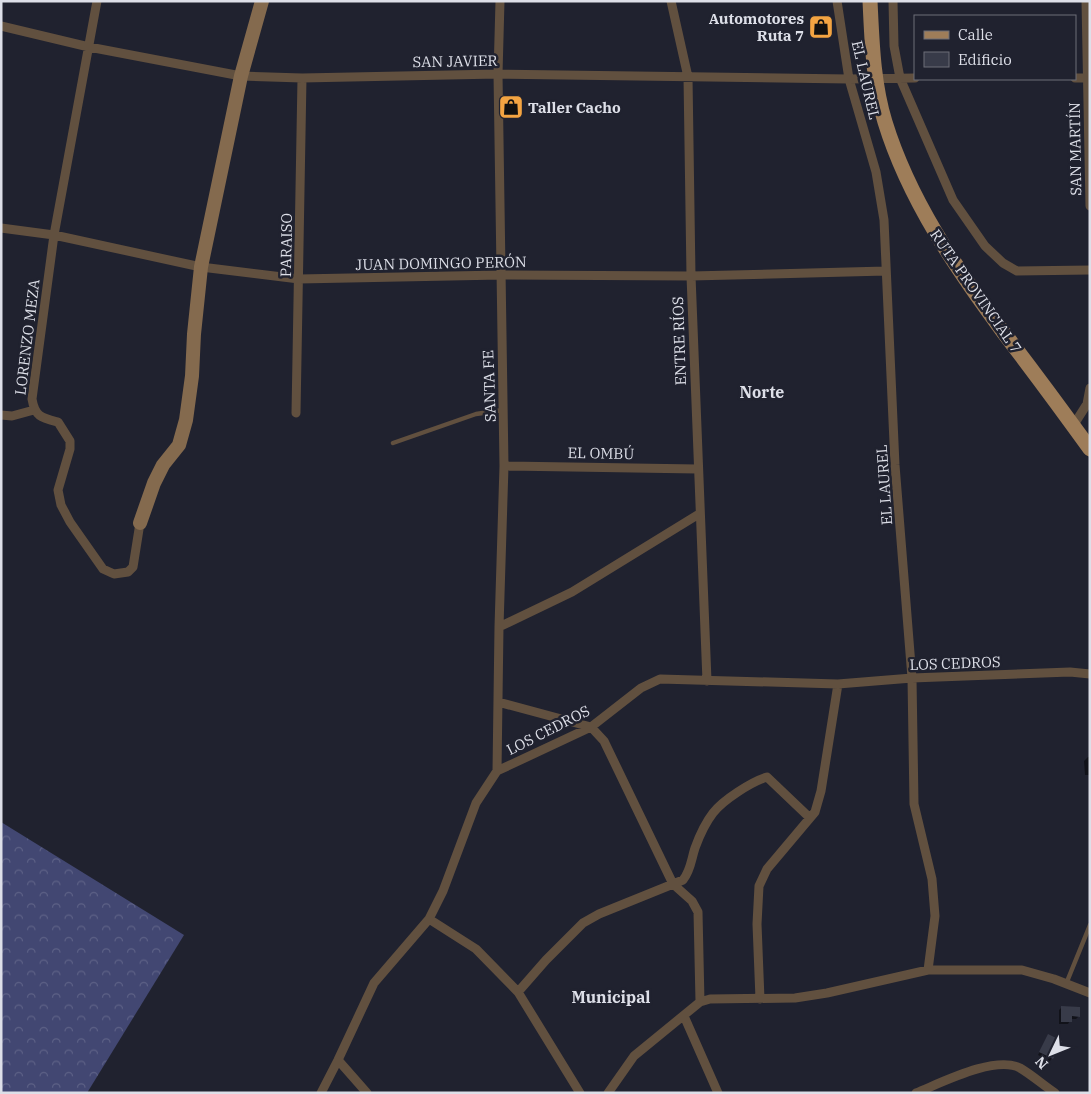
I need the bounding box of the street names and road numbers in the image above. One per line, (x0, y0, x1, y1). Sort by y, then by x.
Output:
street label: EL LAUREL (848, 39, 884, 121)
street label: SAN JAVIER (412, 51, 498, 71)
street label: SAN MARTÍN (1065, 102, 1085, 196)
street label: PARAISO (276, 213, 296, 277)
street label: RUTA PROVINCIAL 7 (926, 225, 1026, 357)
street label: JUAN DOMINGO PERÓN (355, 252, 527, 274)
street label: LORENZO MEZA (10, 277, 44, 396)
street label: ENTRE RÍOS (668, 296, 690, 386)
street label: SANTA FE (478, 350, 500, 422)
street label: EL OMBÚ (567, 443, 635, 463)
street label: EL LAUREL (872, 444, 896, 526)
street label: LOS CEDROS (909, 652, 1001, 674)
street label: LOS CEDROS (503, 701, 593, 759)

